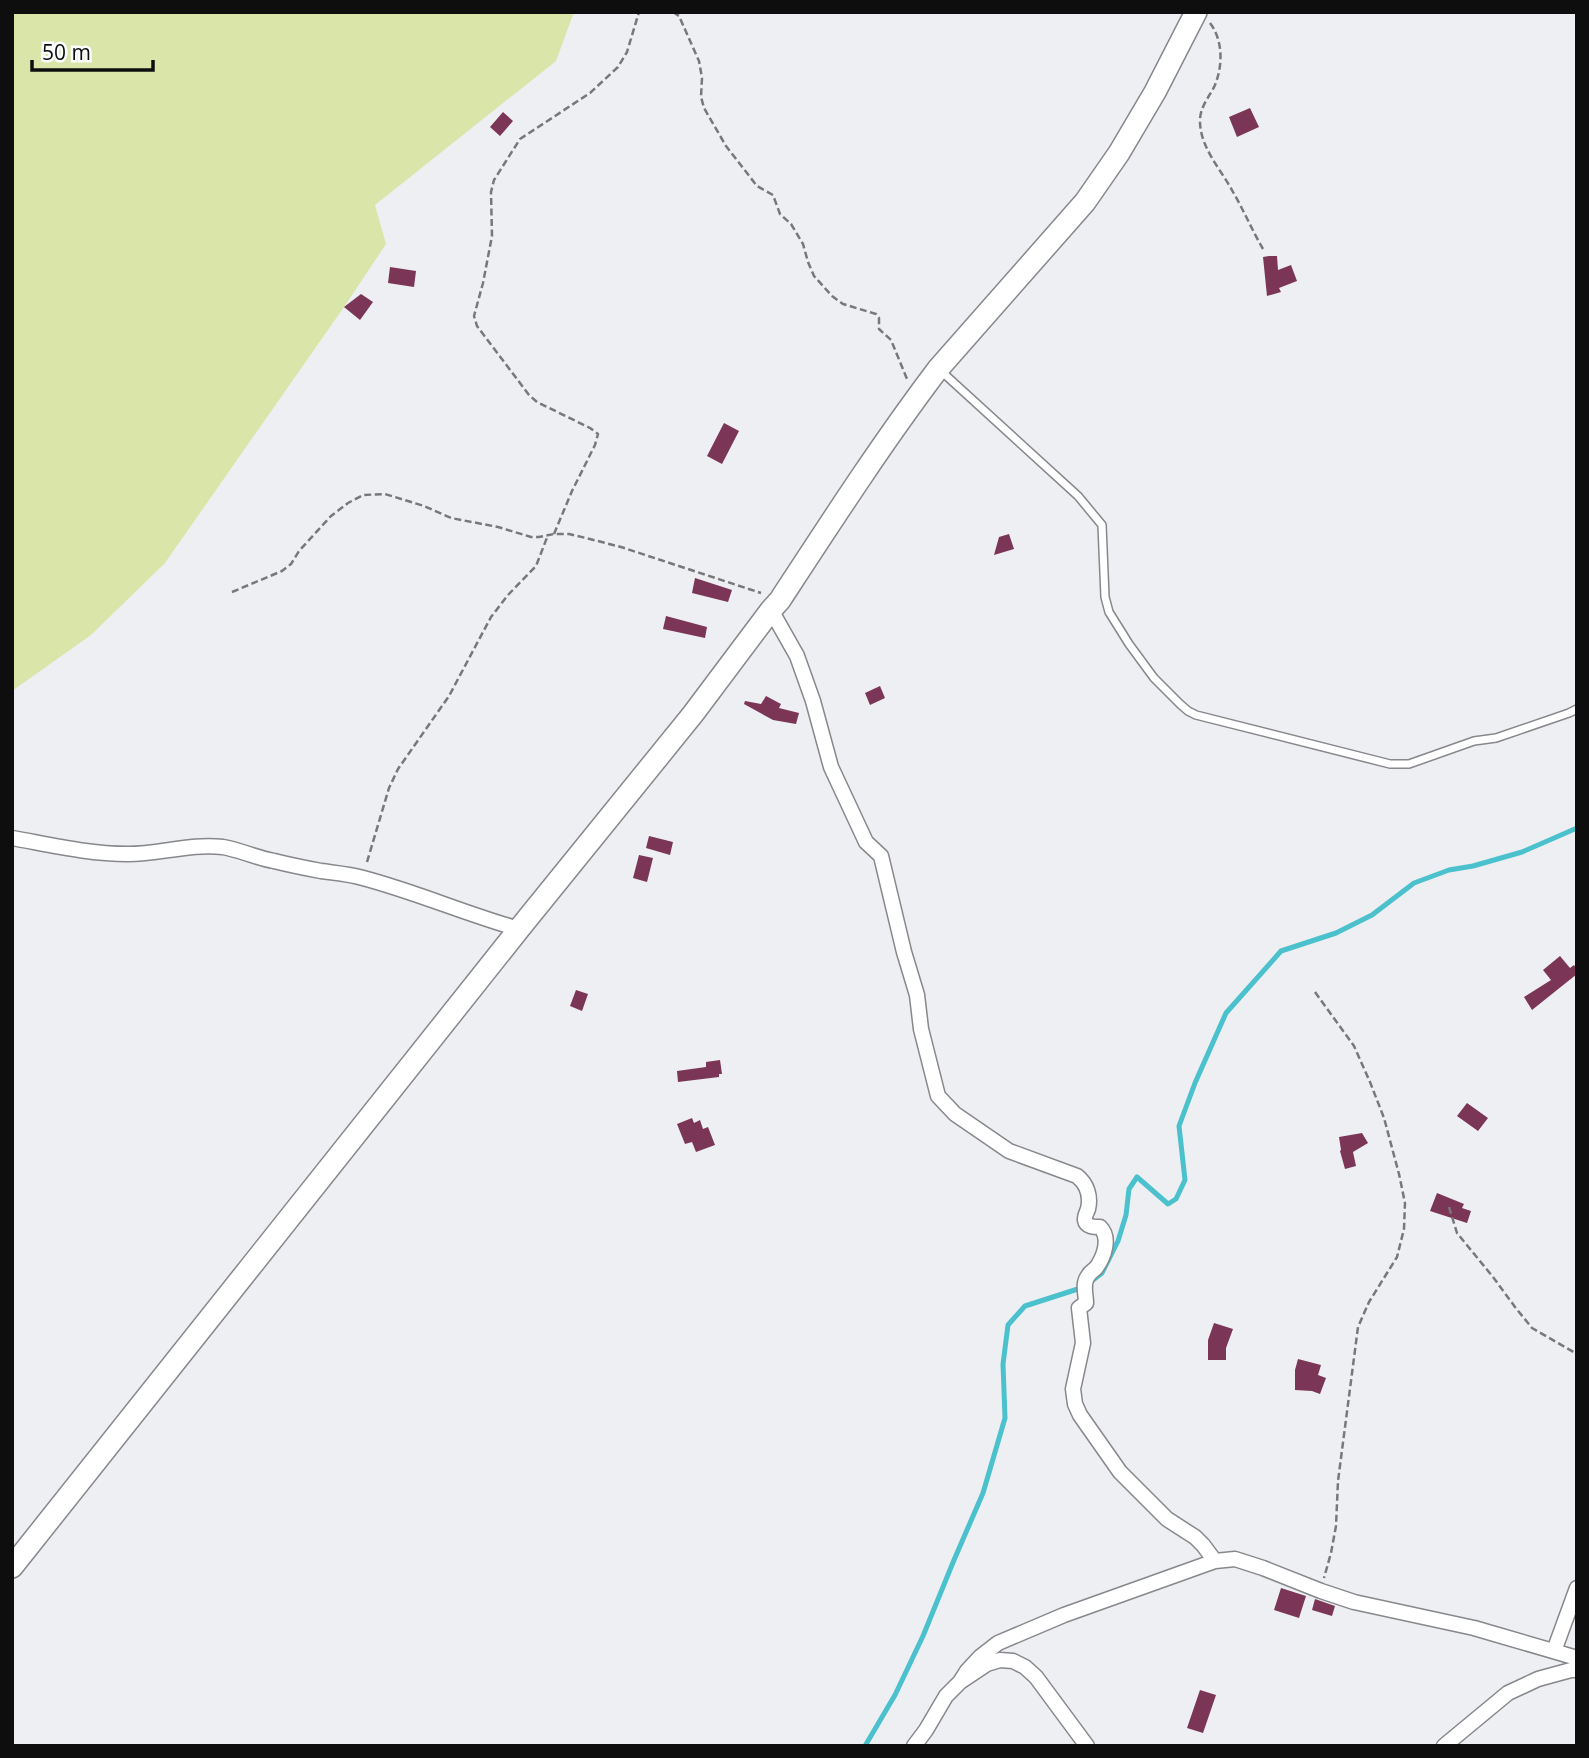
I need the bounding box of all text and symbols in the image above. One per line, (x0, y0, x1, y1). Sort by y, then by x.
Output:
scale bar (32, 28, 152, 72)
text: 50 m (42, 38, 91, 66)

